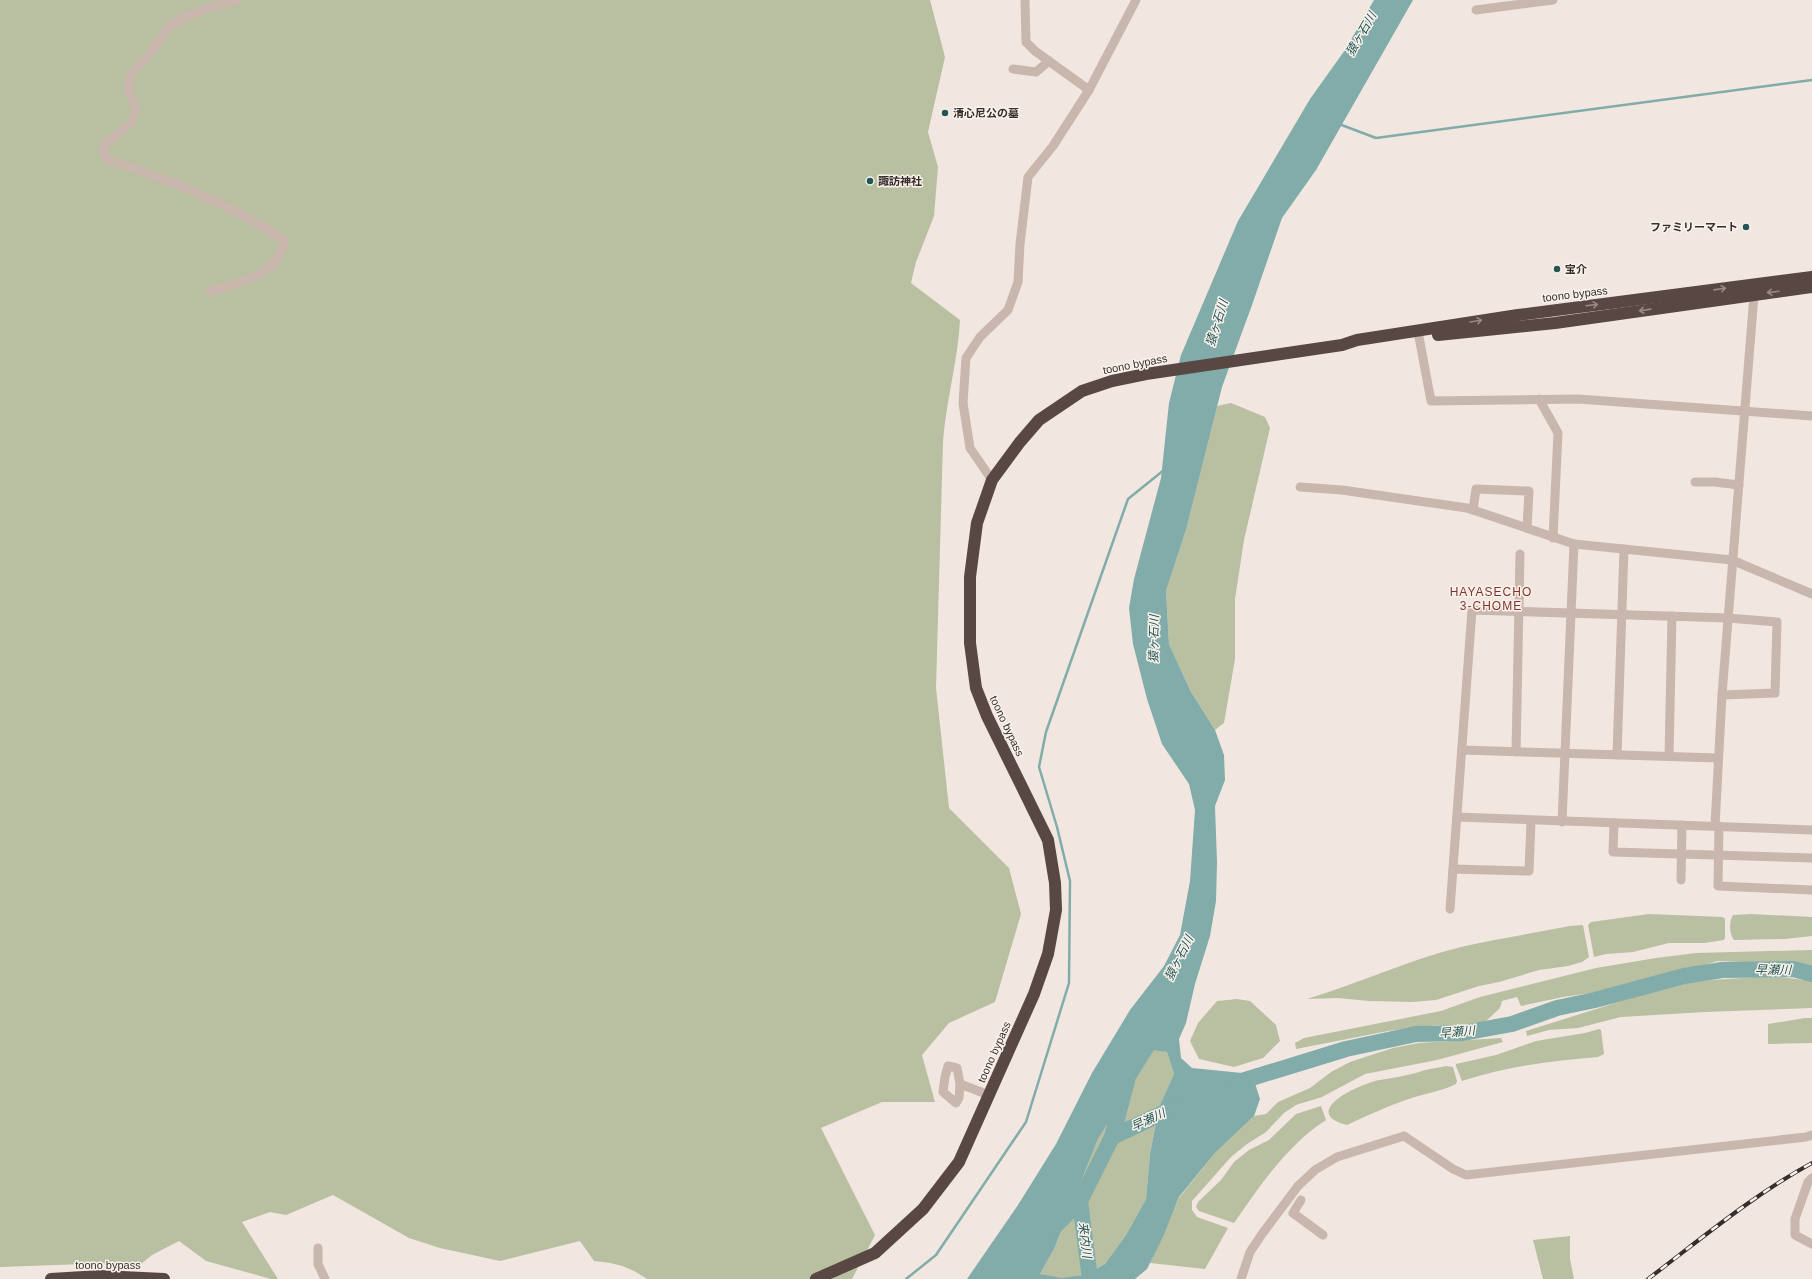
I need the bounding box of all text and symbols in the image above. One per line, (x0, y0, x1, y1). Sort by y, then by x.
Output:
water label: 猿ヶ石川 (1343, 8, 1380, 58)
place label: 清心尼公の墓 (953, 107, 1019, 119)
marker: 清心尼公の墓 (940, 108, 950, 118)
place label: 諏訪神社 (878, 175, 922, 187)
marker: 諏訪神社 (865, 176, 875, 186)
place label: ファミリーマート (1650, 221, 1738, 233)
marker: ファミリーマート (1741, 222, 1751, 232)
place label: 宝介 (1565, 263, 1587, 275)
marker: 宝介 (1552, 264, 1562, 274)
street label: toono bypass (1542, 284, 1609, 304)
one-way arrow (1714, 285, 1727, 293)
one-way arrow (1767, 288, 1780, 296)
water label: 猿ヶ石川 (1203, 296, 1231, 348)
one-way arrow (1585, 302, 1598, 309)
one-way arrow (1638, 306, 1651, 314)
one-way arrow (1470, 317, 1483, 325)
street label: toono bypass (1102, 352, 1169, 376)
district label: HAYASECHO 3-CHOME (1450, 585, 1532, 613)
water label: 猿ヶ石川 (1147, 613, 1161, 663)
street label: toono bypass (988, 694, 1026, 759)
water label: 猿ヶ石川 (1162, 932, 1197, 983)
water label: 早瀬川 (1755, 963, 1793, 977)
street label: toono bypass (975, 1019, 1013, 1084)
water label: 早瀬川 (1438, 1023, 1478, 1041)
water label: 早瀬川 (1129, 1105, 1169, 1134)
water label: 来内川 (1076, 1221, 1094, 1261)
street label: toono bypass (75, 1259, 141, 1271)

